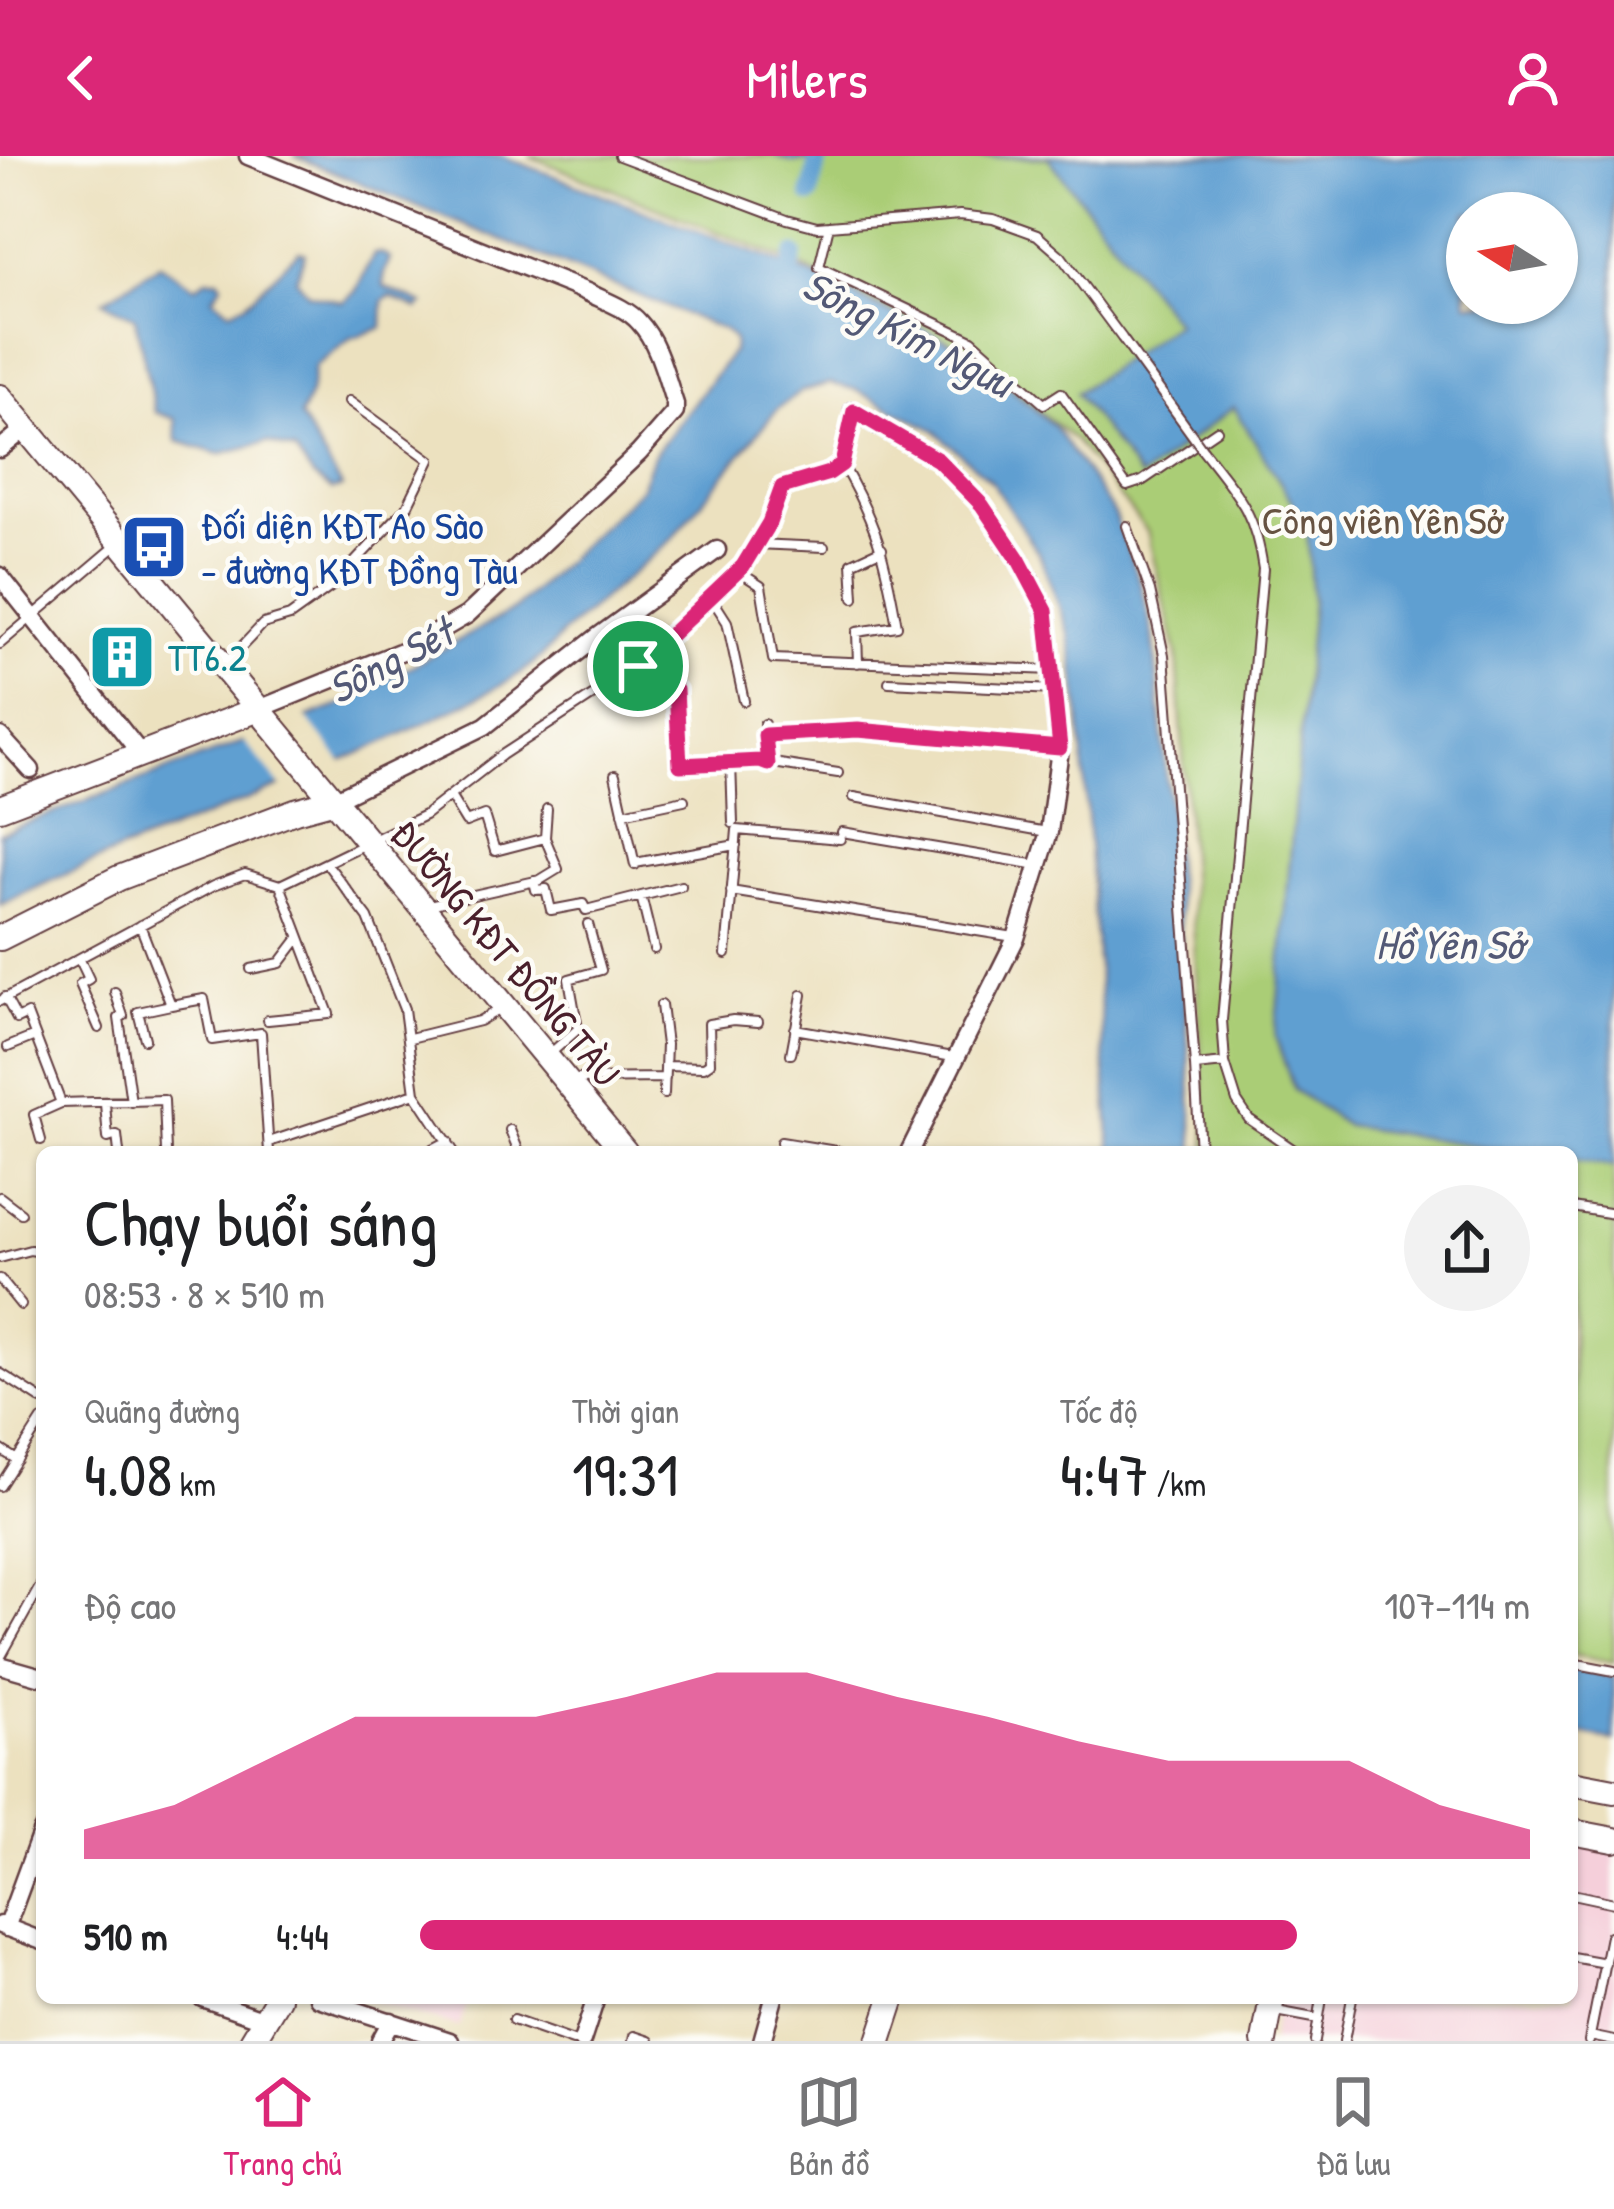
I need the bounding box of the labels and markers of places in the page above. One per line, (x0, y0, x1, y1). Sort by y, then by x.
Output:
place label: Đối diện KĐT Ao Sào - đường KĐT Đồng Tàu (201, 498, 518, 596)
bus stop icon: Đối diện KĐT Ao Sào - đường KĐT Đồng Tàu (119, 512, 189, 582)
pin (587, 615, 689, 717)
building icon: TT6.2 (87, 622, 157, 692)
place label: TT6.2 (168, 630, 247, 683)

